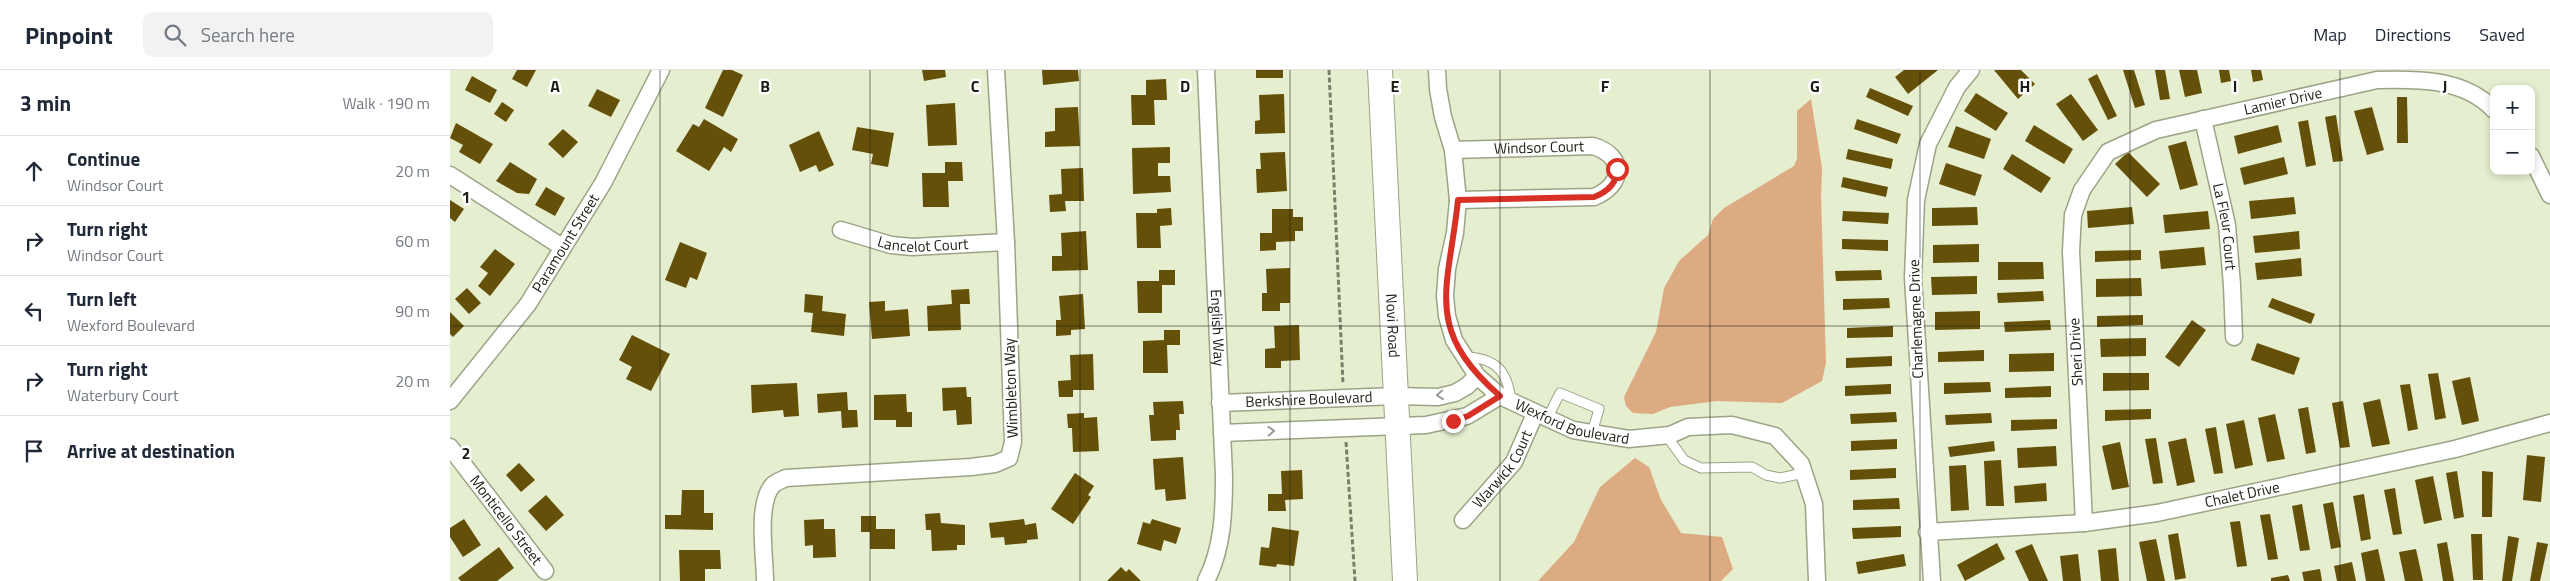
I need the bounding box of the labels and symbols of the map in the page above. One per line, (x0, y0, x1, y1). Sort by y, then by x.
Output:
text: A (550, 74, 560, 98)
text: B (760, 74, 770, 98)
text: C (971, 74, 980, 98)
text: D (1180, 74, 1190, 98)
text: E (1391, 74, 1400, 98)
text: F (1601, 74, 1610, 98)
text: G (1810, 74, 1820, 98)
text: H (2020, 74, 2030, 98)
text: I (2233, 74, 2237, 98)
text: J (2443, 74, 2447, 98)
street label: Lamier Drive (2242, 81, 2324, 121)
street label: Windsor Court (1493, 134, 1585, 160)
route start (1606, 158, 1629, 181)
street label: La Fleur Court (2207, 181, 2243, 272)
text: 1 (462, 185, 470, 209)
street label: Paramount Street (526, 188, 605, 297)
street label: Lancelot Court (875, 230, 969, 258)
street label: Charlemagne Drive (1902, 259, 1929, 379)
street label: English Way (1205, 289, 1231, 367)
street label: Novi Road (1380, 293, 1406, 358)
street label: Sheri Drive (2062, 317, 2089, 387)
street label: Wimbleton Way (997, 337, 1024, 439)
street label: Berkshire Boulevard (1245, 385, 1373, 413)
one-way arrow (1435, 389, 1443, 400)
street label: Wexford Boulevard (1511, 392, 1631, 450)
route end (1442, 410, 1465, 433)
one-way arrow (1267, 425, 1275, 436)
street label: Warwick Court (1467, 426, 1538, 513)
text: 2 (462, 441, 470, 465)
street label: Monticello Street (464, 470, 549, 570)
street label: Chalet Drive (2202, 475, 2282, 513)

